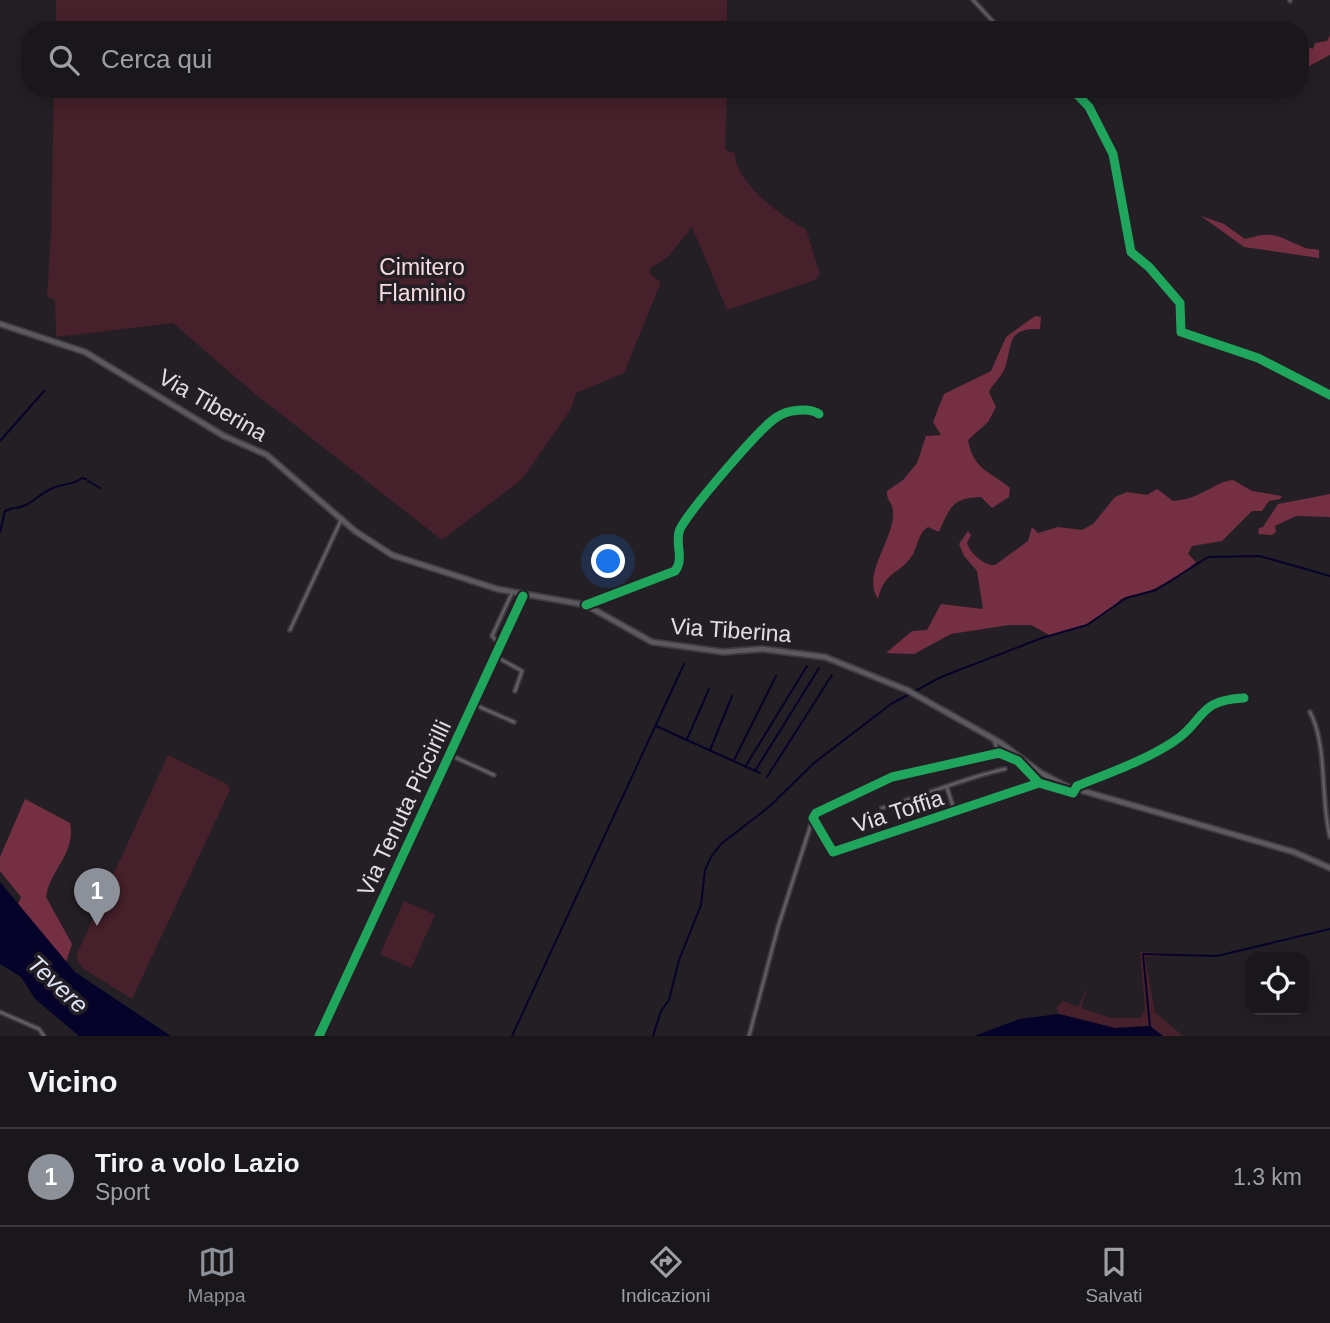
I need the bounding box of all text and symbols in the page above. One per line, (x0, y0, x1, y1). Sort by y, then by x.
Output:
search box (21, 21, 1309, 98)
icon: search (45, 41, 83, 79)
text: Cerca qui (101, 44, 212, 74)
park label: Cimitero Flaminio (379, 254, 465, 306)
street label: Via Tiberina (154, 363, 272, 447)
your location (591, 544, 625, 578)
street label: Via Tiberina (670, 613, 792, 647)
street label: Via Tenuta Piccirilli (352, 716, 456, 900)
street label: Via Toffia (850, 784, 947, 838)
pin: 1 (74, 868, 120, 926)
water label: Tevere (22, 949, 94, 1019)
map controls (1246, 952, 1309, 1015)
button: locate (1246, 952, 1309, 1015)
text: Vicino (28, 1065, 117, 1098)
text: Tiro a volo Lazio (95, 1148, 300, 1178)
text: 1 (45, 1164, 57, 1190)
text: 1.3 km (1233, 1164, 1302, 1190)
text: Sport (95, 1179, 150, 1205)
tab: Mappa (188, 1243, 246, 1307)
tab: Indicazioni (621, 1243, 710, 1307)
tab: Salvati (1085, 1243, 1142, 1307)

